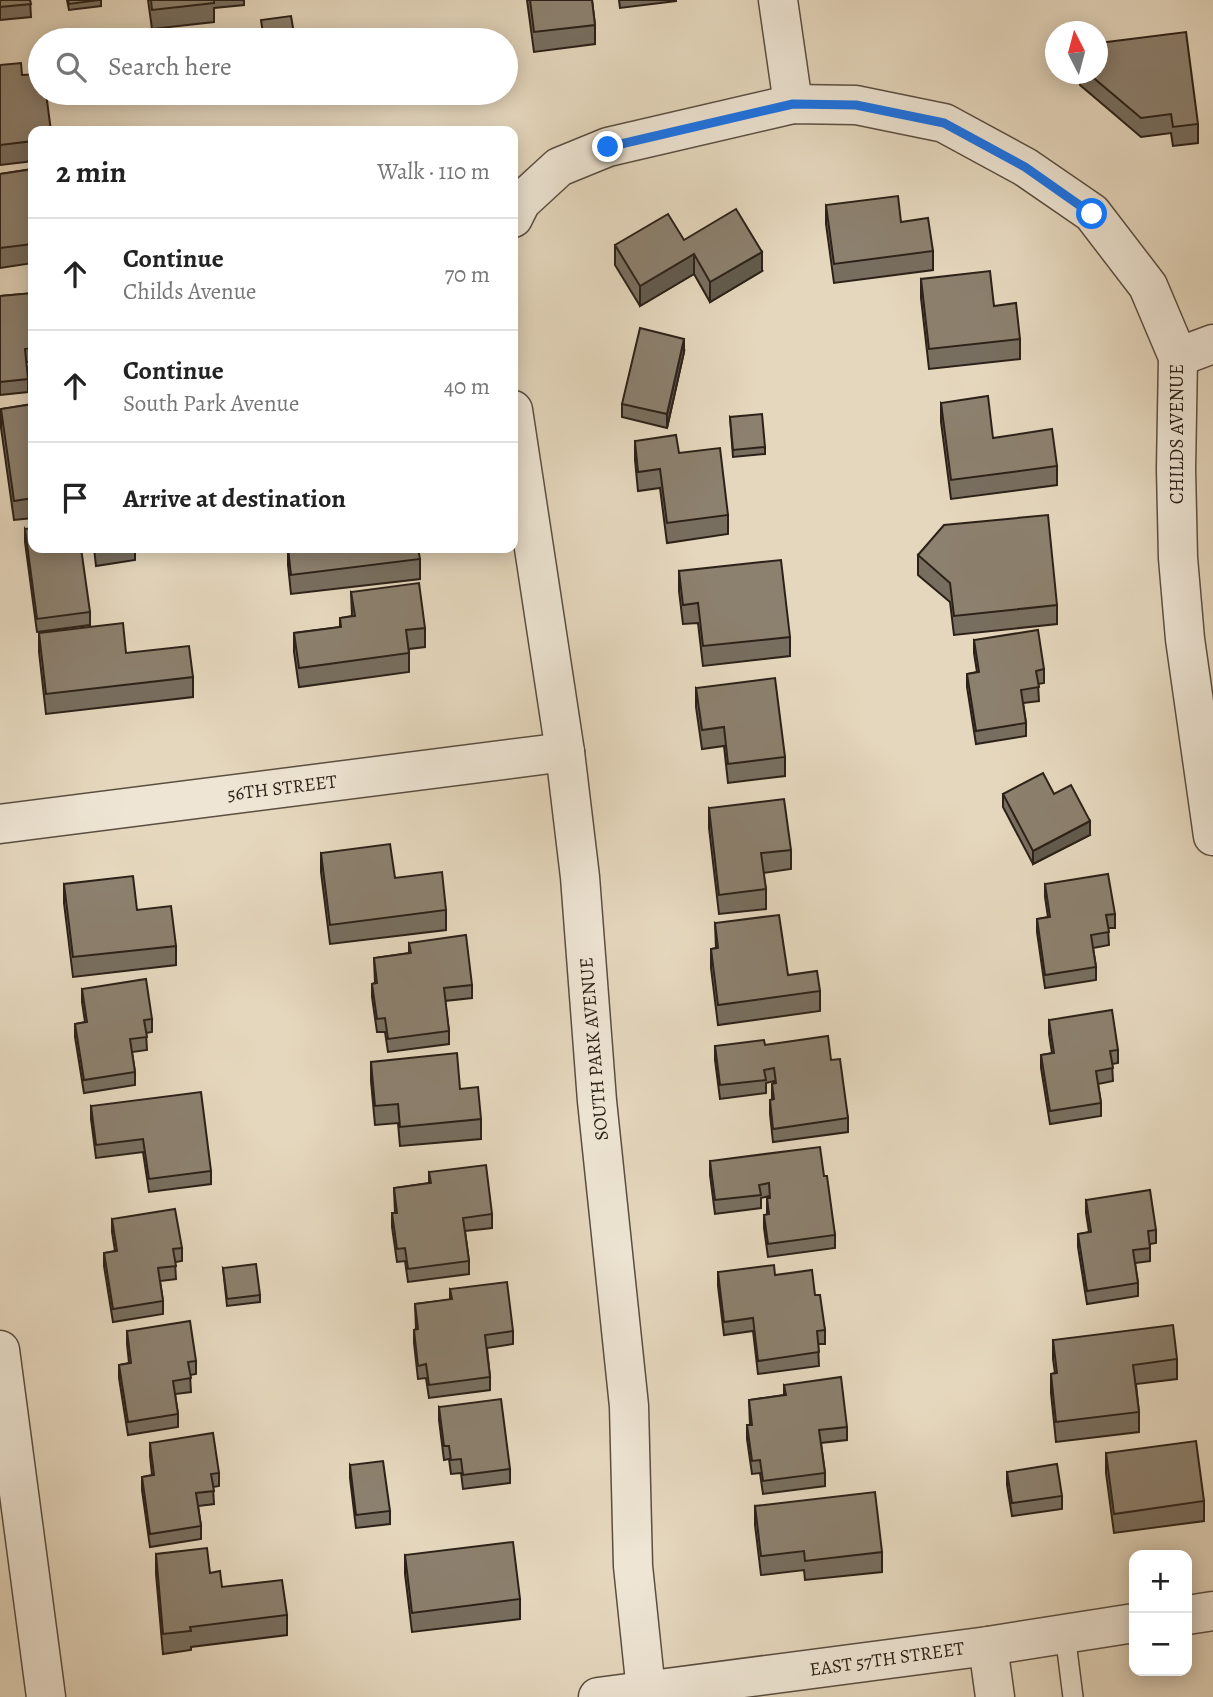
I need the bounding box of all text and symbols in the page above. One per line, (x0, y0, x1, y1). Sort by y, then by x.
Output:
north arrow (1045, 21, 1108, 84)
search box (28, 28, 518, 105)
icon: search (52, 48, 90, 86)
text: Search here (108, 49, 232, 84)
route end (592, 131, 623, 162)
text: 2 min (56, 152, 126, 192)
text: Walk · 110 m (377, 156, 490, 187)
route start (1076, 198, 1107, 229)
text: Continue (123, 241, 224, 276)
icon: ahead (56, 255, 94, 293)
text: 70 m (444, 259, 490, 290)
text: Childs Avenue (123, 276, 256, 307)
text: Continue (123, 353, 224, 388)
street label: CHILDS AVENUE (1164, 364, 1190, 504)
icon: ahead (56, 367, 94, 405)
text: 40 m (444, 371, 490, 402)
text: South Park Avenue (123, 388, 299, 419)
icon: arrive (56, 479, 94, 517)
text: Arrive at destination (123, 481, 346, 516)
street label: 56TH STREET (226, 768, 339, 808)
street label: SOUTH PARK AVENUE (573, 956, 615, 1142)
map controls (1129, 1550, 1192, 1676)
button: + (1129, 1550, 1192, 1613)
button: − (1129, 1613, 1192, 1676)
street label: EAST 57TH STREET (808, 1635, 967, 1683)

